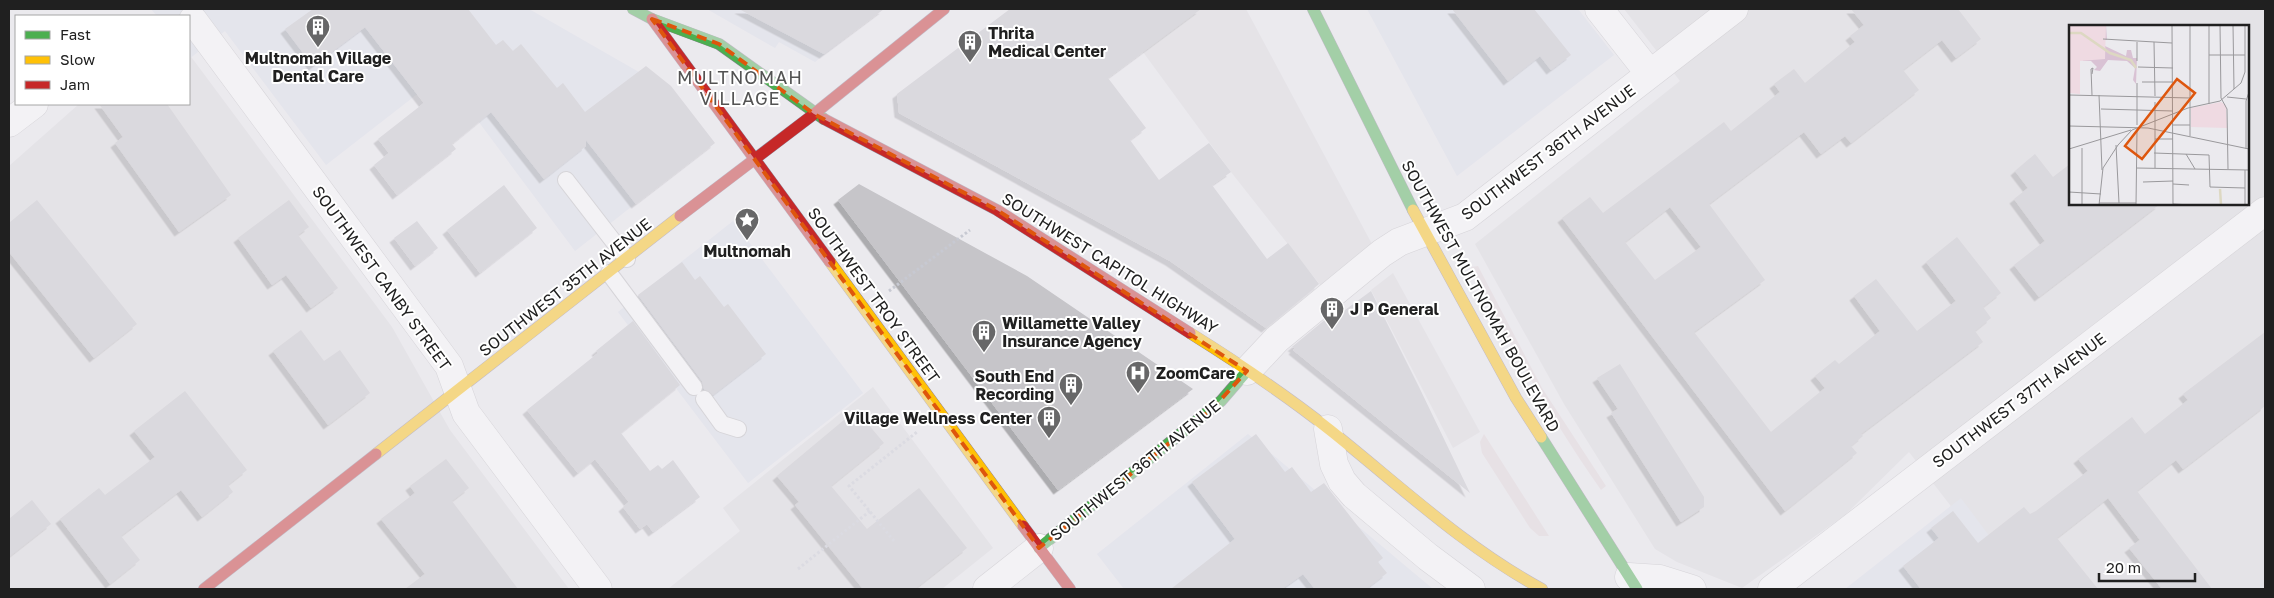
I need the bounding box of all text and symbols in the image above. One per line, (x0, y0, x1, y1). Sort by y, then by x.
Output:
building icon: Multnomah Village Dental Care (305, 14, 331, 48)
legend (15, 15, 190, 105)
place label: Thrita Medical Center (988, 23, 1106, 61)
text: Fast (60, 25, 91, 43)
inset map (2069, 25, 2249, 205)
building icon: Thrita Medical Center (957, 29, 983, 63)
place label: Multnomah Village Dental Care (245, 48, 391, 86)
text: Slow (60, 50, 95, 68)
district label: MULTNOMAH VILLAGE (677, 66, 803, 109)
text: Jam (60, 75, 90, 93)
street label: SOUTHWEST 36TH AVENUE (1457, 80, 1639, 224)
street label: SOUTHWEST MULTNOMAH BOULEVARD (1398, 156, 1564, 436)
street label: SOUTHWEST CANBY STREET (308, 182, 456, 374)
street label: SOUTHWEST CAPITOL HIGHWAY (998, 188, 1222, 338)
street label: SOUTHWEST TROY STREET (804, 203, 944, 387)
place icon: Multnomah (734, 207, 760, 241)
street label: SOUTHWEST 35TH AVENUE (475, 214, 655, 360)
place label: Multnomah (703, 241, 791, 261)
building icon: J P General (1319, 296, 1345, 330)
place label: J P General (1350, 299, 1439, 319)
place label: Willamette Valley Insurance Agency (1002, 313, 1142, 351)
building icon: Willamette Valley Insurance Agency (971, 319, 997, 353)
street label: SOUTHWEST 37TH AVENUE (1928, 328, 2110, 472)
hospital icon: ZoomCare (1125, 360, 1151, 394)
place label: ZoomCare (1156, 363, 1235, 383)
place label: South End Recording (975, 366, 1054, 404)
building icon: South End Recording (1058, 372, 1084, 406)
street label: SOUTHWEST 36TH AVENUE (1046, 395, 1224, 545)
building icon: Village Wellness Center (1036, 405, 1062, 439)
place label: Village Wellness Center (844, 408, 1032, 428)
scale bar (2099, 550, 2195, 582)
text: 20 m (2106, 558, 2141, 576)

